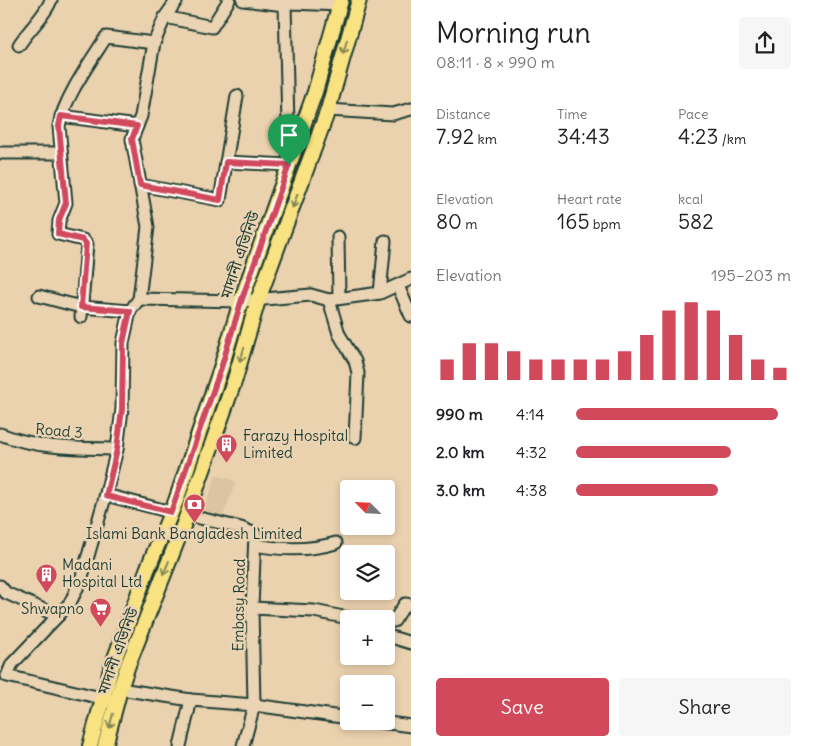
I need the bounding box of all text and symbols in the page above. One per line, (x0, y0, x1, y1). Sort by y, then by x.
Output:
text: Morning run (436, 15, 591, 51)
button: share (739, 17, 791, 69)
one-way arrow (340, 38, 350, 54)
text: 08:11 · 8 × 990 m (436, 52, 555, 72)
text: Distance (436, 105, 491, 123)
text: Time (557, 105, 587, 123)
text: Pace (678, 105, 708, 123)
pin (268, 114, 310, 165)
icon: arrive (275, 121, 303, 149)
text: 7.92 (436, 123, 474, 150)
text: 34:43 (557, 123, 610, 150)
text: 4:23 (678, 123, 718, 150)
text: km (474, 130, 497, 148)
text: /km (718, 130, 746, 148)
text: Elevation (436, 190, 493, 208)
text: Heart rate (557, 190, 622, 208)
text: kcal (678, 190, 703, 208)
one-way arrow (290, 193, 299, 209)
street label: মাদানী এভিনিউ (215, 208, 263, 302)
text: 80 (436, 208, 462, 235)
text: 165 (557, 208, 590, 235)
text: 582 (678, 208, 714, 235)
text: m (462, 215, 478, 233)
text: bpm (590, 215, 621, 233)
text: Elevation (436, 265, 502, 285)
text: 195–203 m (711, 265, 791, 285)
one-way arrow (237, 346, 246, 362)
text: 990 m (436, 404, 483, 424)
text: 4:14 (516, 404, 544, 424)
street label: Road 3 (35, 419, 83, 442)
place label: Farazy Hospital Limited (243, 426, 348, 462)
building icon: Farazy Hospital Limited (215, 433, 239, 464)
text: 2.0 km (436, 442, 485, 462)
text: 4:32 (516, 442, 547, 462)
north arrow (340, 480, 395, 535)
map controls (340, 480, 395, 730)
text: 3.0 km (436, 480, 485, 500)
text: 4:38 (516, 480, 547, 500)
bank icon: Islami Bank Bangladesh Limited (182, 493, 206, 524)
place label: Islami Bank Bangladesh Limited (86, 524, 303, 543)
button: layers (340, 545, 395, 600)
place label: Madani Hospital Ltd (62, 555, 142, 591)
street label: Embasy Road (228, 558, 249, 652)
one-way arrow (161, 560, 170, 575)
building icon: Madani Hospital Ltd (34, 562, 58, 593)
supermarket icon: Shwapno (88, 597, 112, 628)
place label: Shwapno (21, 599, 84, 618)
street label: মাদানী এভিনিউ (93, 604, 142, 698)
button: + (340, 610, 395, 665)
button: − (340, 675, 395, 730)
button: Save (436, 678, 609, 736)
button: Share (619, 678, 791, 736)
one-way arrow (106, 712, 116, 728)

